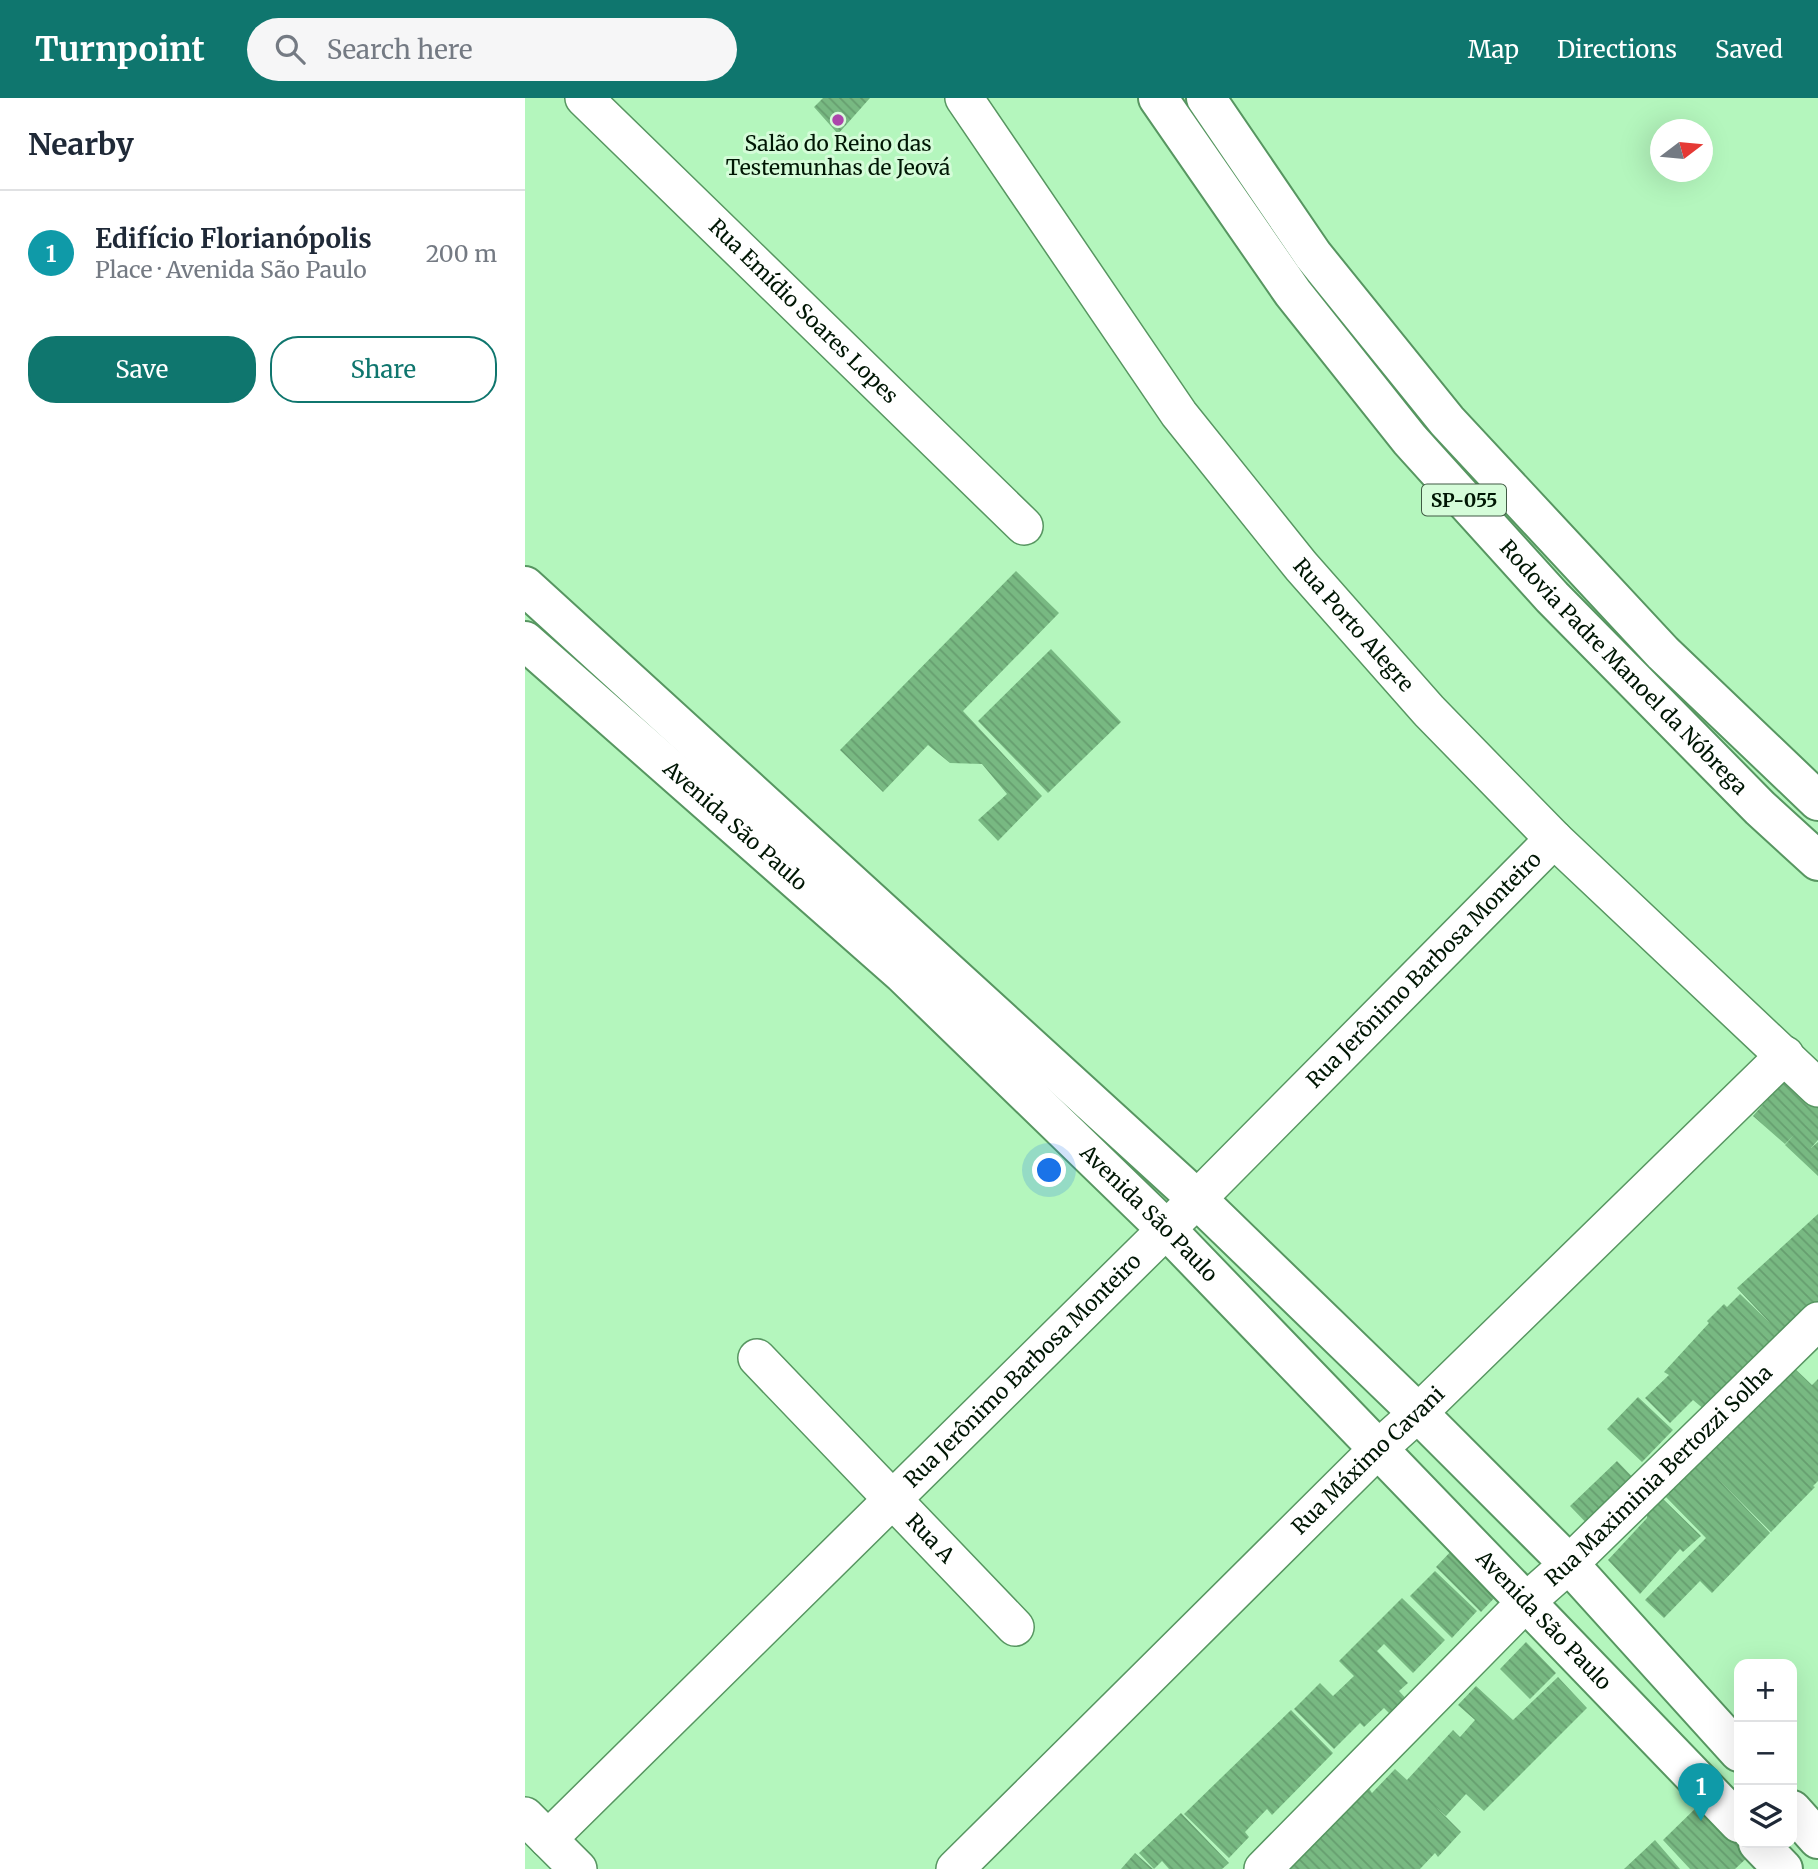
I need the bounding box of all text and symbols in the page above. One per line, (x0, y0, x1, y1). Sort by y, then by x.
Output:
search box (247, 18, 737, 81)
text: Turnpoint (35, 29, 205, 70)
icon: search (271, 30, 309, 68)
text: Search here (327, 33, 473, 66)
text: Map (1468, 34, 1519, 65)
text: Directions (1557, 34, 1677, 65)
text: Saved (1715, 34, 1783, 65)
marker: Salão do Reino das Testemunhas de Jeová (830, 112, 846, 128)
north arrow (1650, 119, 1713, 182)
text: Nearby (28, 125, 134, 163)
place label: Salão do Reino das Testemunhas de Jeová (726, 130, 950, 181)
street label: Rua Emídio Soares Lopes (703, 213, 904, 409)
text: Edifício Florianópolis (95, 222, 372, 255)
text: 1 (46, 239, 56, 268)
text: 200 m (426, 239, 497, 268)
text: Place · Avenida São Paulo (95, 255, 367, 284)
button: Save (28, 336, 256, 403)
button: Share (270, 336, 497, 403)
road number: SP-055 (1422, 484, 1506, 516)
street label: Rodovia Padre Manoel da Nóbrega (1494, 534, 1753, 800)
street label: Rua Porto Alegre (1288, 552, 1420, 697)
street label: Avenida São Paulo (657, 754, 813, 896)
street label: Rua Jerônimo Barbosa Monteiro (1301, 846, 1547, 1094)
street label: Avenida São Paulo (1074, 1138, 1224, 1287)
your location (1032, 1153, 1066, 1187)
street label: Rua Jerônimo Barbosa Monteiro (898, 1248, 1147, 1493)
street label: Rua Maximinia Bertozzi Solha (1539, 1359, 1778, 1592)
street label: Rua Máximo Cavani (1286, 1380, 1450, 1540)
street label: Rua A (900, 1508, 961, 1569)
street label: Avenida São Paulo (1470, 1544, 1617, 1696)
map controls (1734, 1659, 1797, 1848)
button: + (1734, 1659, 1797, 1722)
button: − (1734, 1722, 1797, 1785)
pin: 1 (1678, 1763, 1724, 1821)
button: layers (1734, 1785, 1797, 1848)

